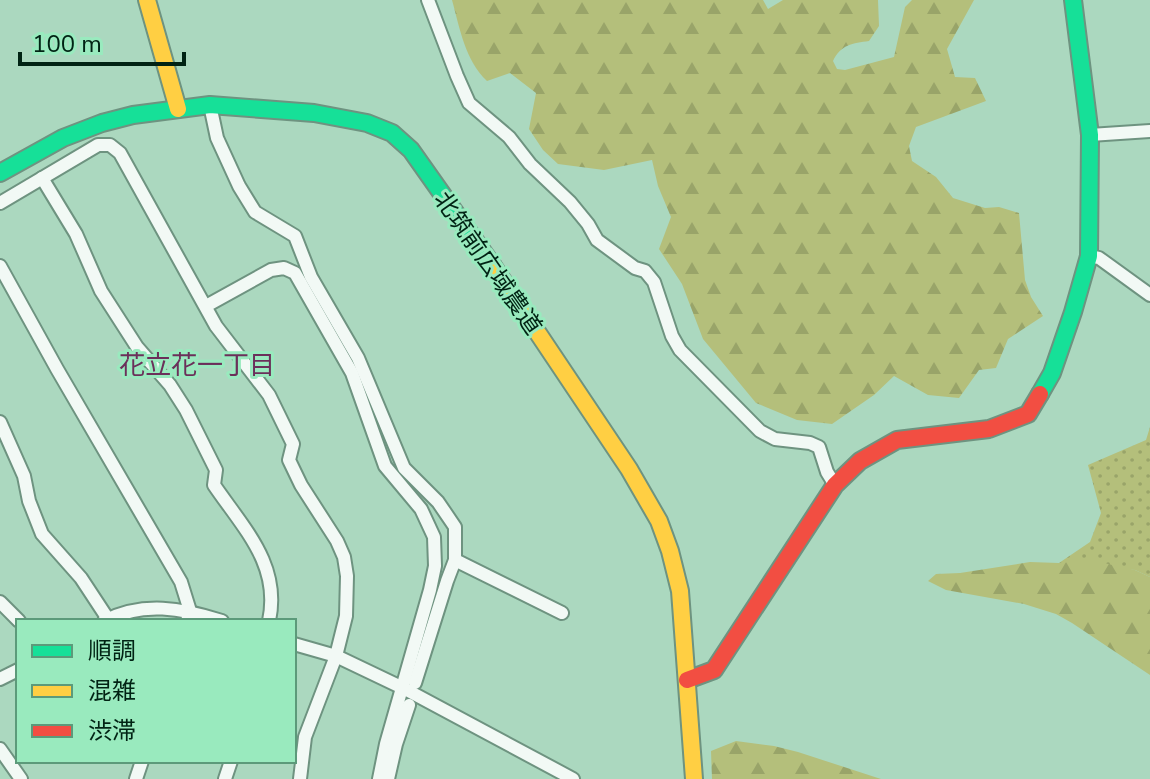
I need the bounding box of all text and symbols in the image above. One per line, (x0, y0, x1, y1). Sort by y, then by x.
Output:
scale bar (20, 16, 184, 66)
text: 100 m (32, 28, 102, 60)
street label: 北筑前広域農道 (427, 185, 549, 341)
district label: 花立花一丁目 (119, 348, 275, 383)
legend (16, 619, 296, 763)
text: 順調 (88, 635, 136, 667)
text: 混雑 (88, 675, 136, 707)
text: 渋滞 (88, 715, 136, 747)

